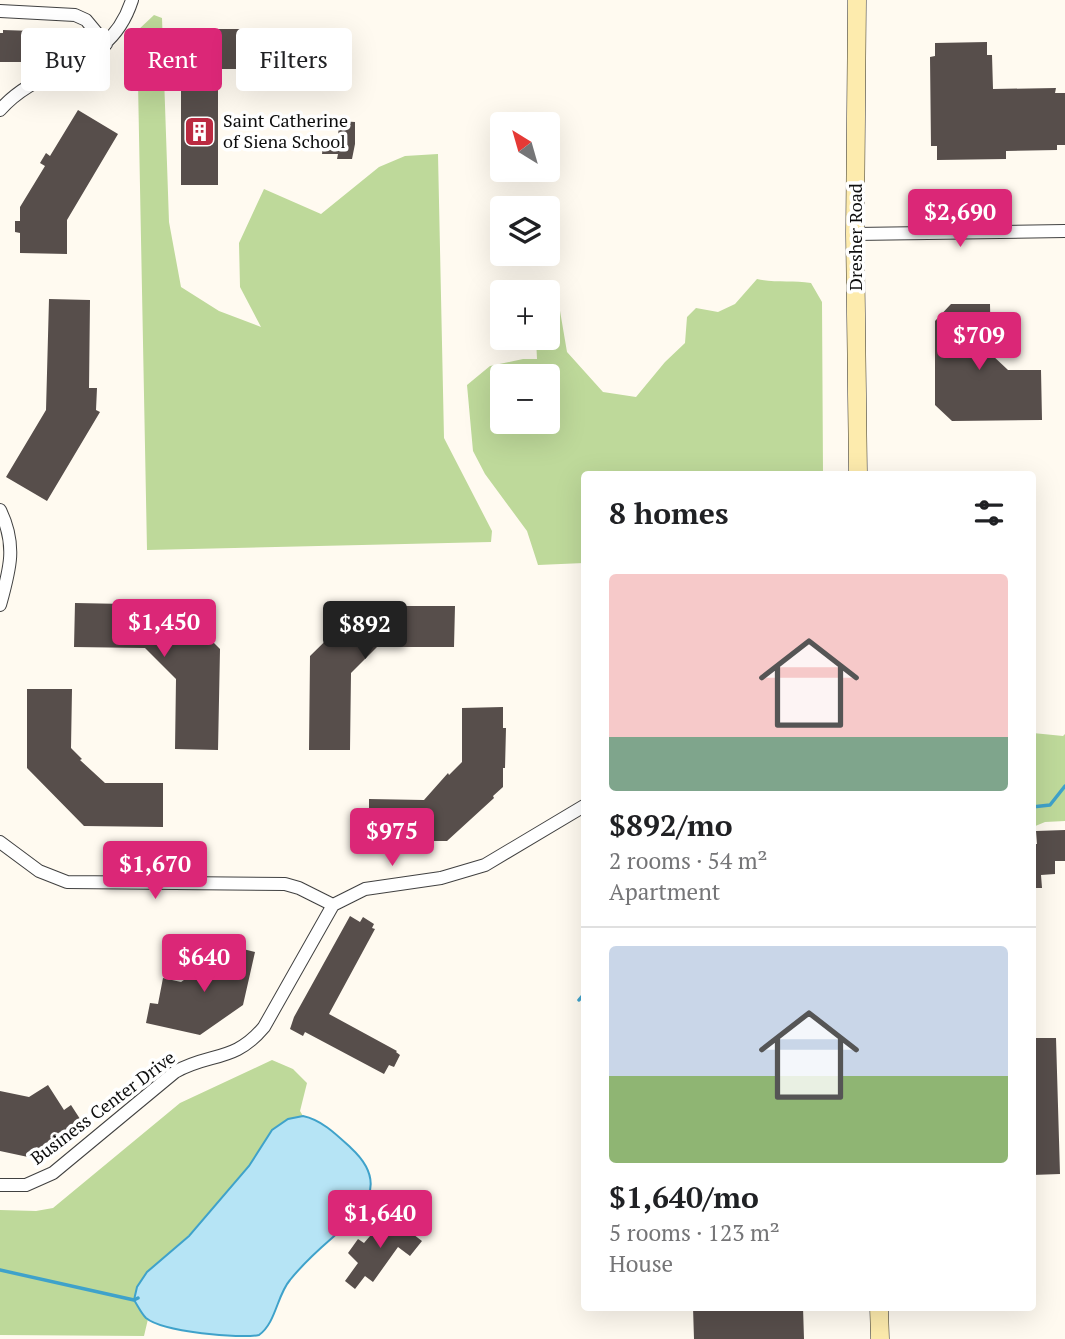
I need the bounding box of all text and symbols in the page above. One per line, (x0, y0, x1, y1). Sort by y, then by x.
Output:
chip: Buy (21, 28, 110, 91)
chip: Rent (124, 28, 222, 91)
chip: Filters (236, 28, 352, 91)
place label: Saint Catherine of Siena School (223, 108, 348, 153)
north arrow (490, 112, 560, 182)
map controls (490, 112, 560, 434)
building icon: Saint Catherine of Siena School (183, 114, 217, 148)
street label: Dresher Road (843, 183, 867, 291)
pin: $2,690 (903, 190, 1017, 249)
button: layers (490, 196, 560, 266)
text: $2,690 (924, 196, 996, 227)
button: + (490, 280, 560, 350)
pin: $709 (938, 312, 1020, 372)
text: $709 (953, 319, 1005, 350)
button: − (490, 364, 560, 434)
text: 8 homes (609, 493, 728, 533)
icon: filters (970, 494, 1008, 532)
pin: $1,450 (107, 600, 221, 659)
pin: $892 (324, 602, 406, 661)
text: $1,450 (128, 606, 200, 637)
text: $892 (339, 608, 391, 639)
icon: home (746, 620, 872, 746)
text: $892/mo (609, 805, 733, 845)
pin: $975 (351, 808, 433, 868)
text: $975 (366, 815, 418, 846)
pin: $1,670 (98, 842, 212, 901)
text: 2 rooms · 54 m² (609, 845, 768, 876)
text: $1,670 (119, 848, 191, 879)
text: Apartment (609, 876, 720, 907)
pin: $640 (163, 934, 245, 994)
text: $640 (178, 941, 230, 972)
icon: home (746, 992, 872, 1118)
street label: Business Center Drive (25, 1045, 180, 1170)
text: $1,640/mo (609, 1177, 759, 1217)
pin: $1,640 (323, 1190, 437, 1250)
text: $1,640 (344, 1197, 416, 1228)
text: 5 rooms · 123 m² (609, 1217, 780, 1248)
text: House (609, 1248, 673, 1279)

